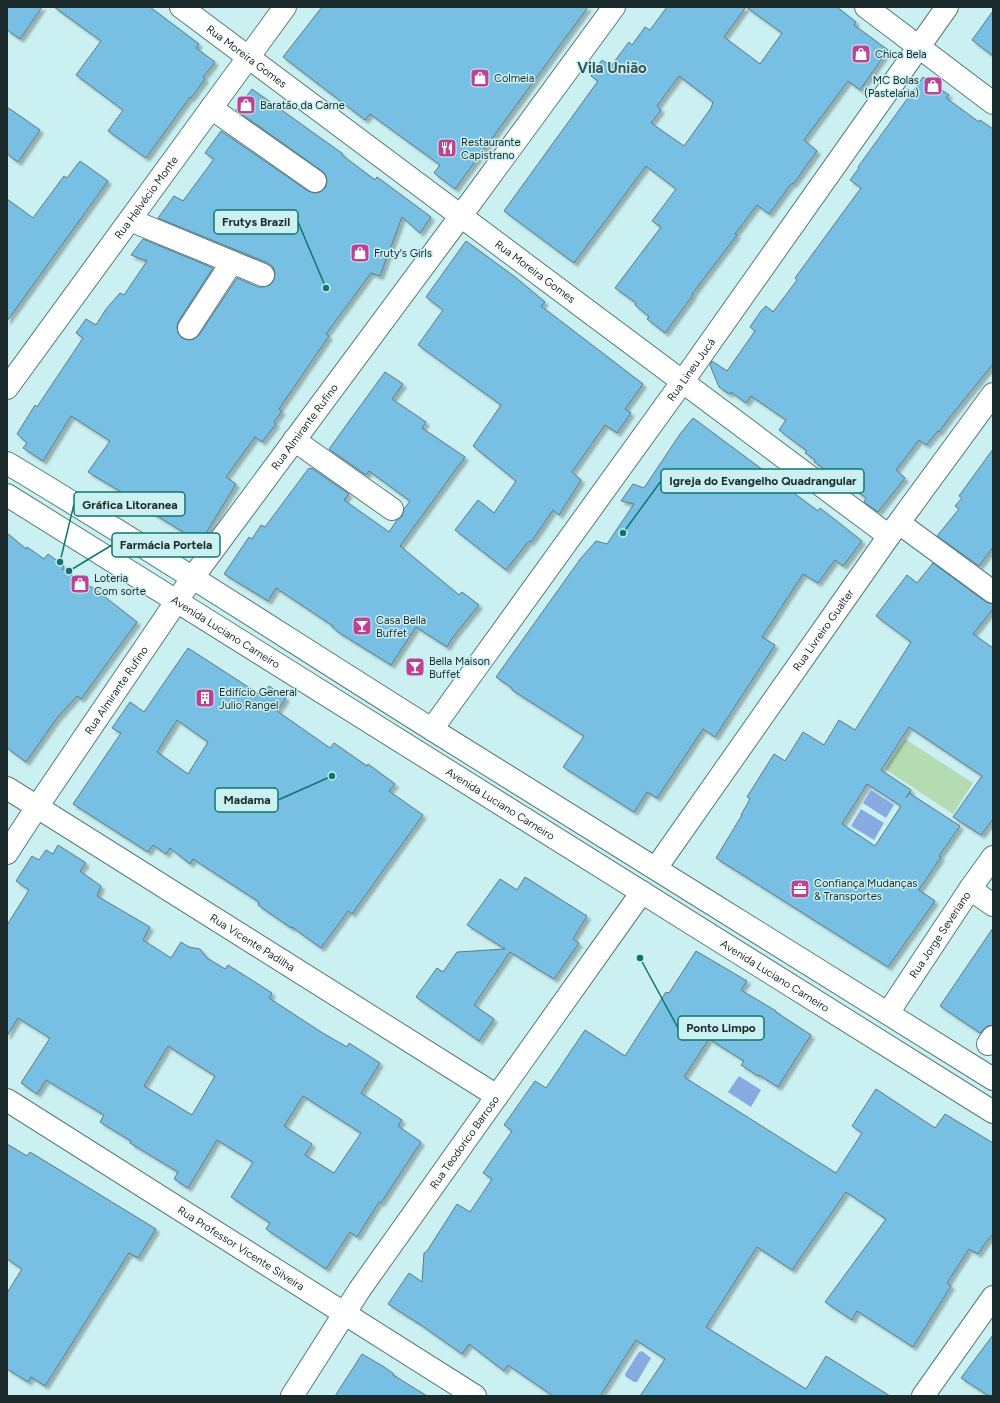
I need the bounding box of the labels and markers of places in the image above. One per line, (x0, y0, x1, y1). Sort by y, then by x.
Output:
shop icon: Chica Bela (850, 43, 872, 65)
place label: Chica Bela (875, 48, 927, 61)
shop icon: Colmeia (469, 67, 491, 89)
place label: Colmeia (494, 72, 534, 85)
place label: MC Bolas (Pastelaria) (864, 74, 919, 100)
shop icon: MC Bolas (Pastelaria) (922, 75, 944, 97)
shop icon: Baratão da Carne (235, 94, 257, 116)
place label: Baratão da Carne (260, 99, 345, 112)
place label: Restaurante Capistrano (461, 136, 521, 162)
restaurant icon: Restaurante Capistrano (436, 137, 458, 159)
callout: Frutys Brazil (214, 210, 298, 234)
shop icon: Fruty's Girls (349, 242, 371, 264)
place label: Fruty's Girls (374, 247, 432, 260)
callout: Igreja do Evangelho Quadrangular (661, 469, 864, 493)
callout: Gráfica Litoranea (74, 492, 185, 516)
callout: Farmácia Portela (112, 533, 220, 557)
place label: Loteria Com sorte (94, 572, 146, 598)
shop icon: Loteria Com sorte (69, 573, 91, 595)
place label: Casa Bella Buffet (376, 614, 426, 640)
bar icon: Casa Bella Buffet (351, 615, 373, 637)
place label: Bella Maison Buffet (429, 655, 490, 681)
bar icon: Bella Maison Buffet (404, 656, 426, 678)
place label: Edifício General Julio Rangel (219, 686, 297, 712)
building icon: Edifício General Julio Rangel (194, 687, 216, 709)
callout: Madama (215, 788, 278, 812)
place label: Confiança Mudanças & Transportes (814, 877, 917, 903)
office icon: Confiança Mudanças & Transportes (789, 878, 811, 900)
callout: Ponto Limpo (678, 1016, 764, 1040)

